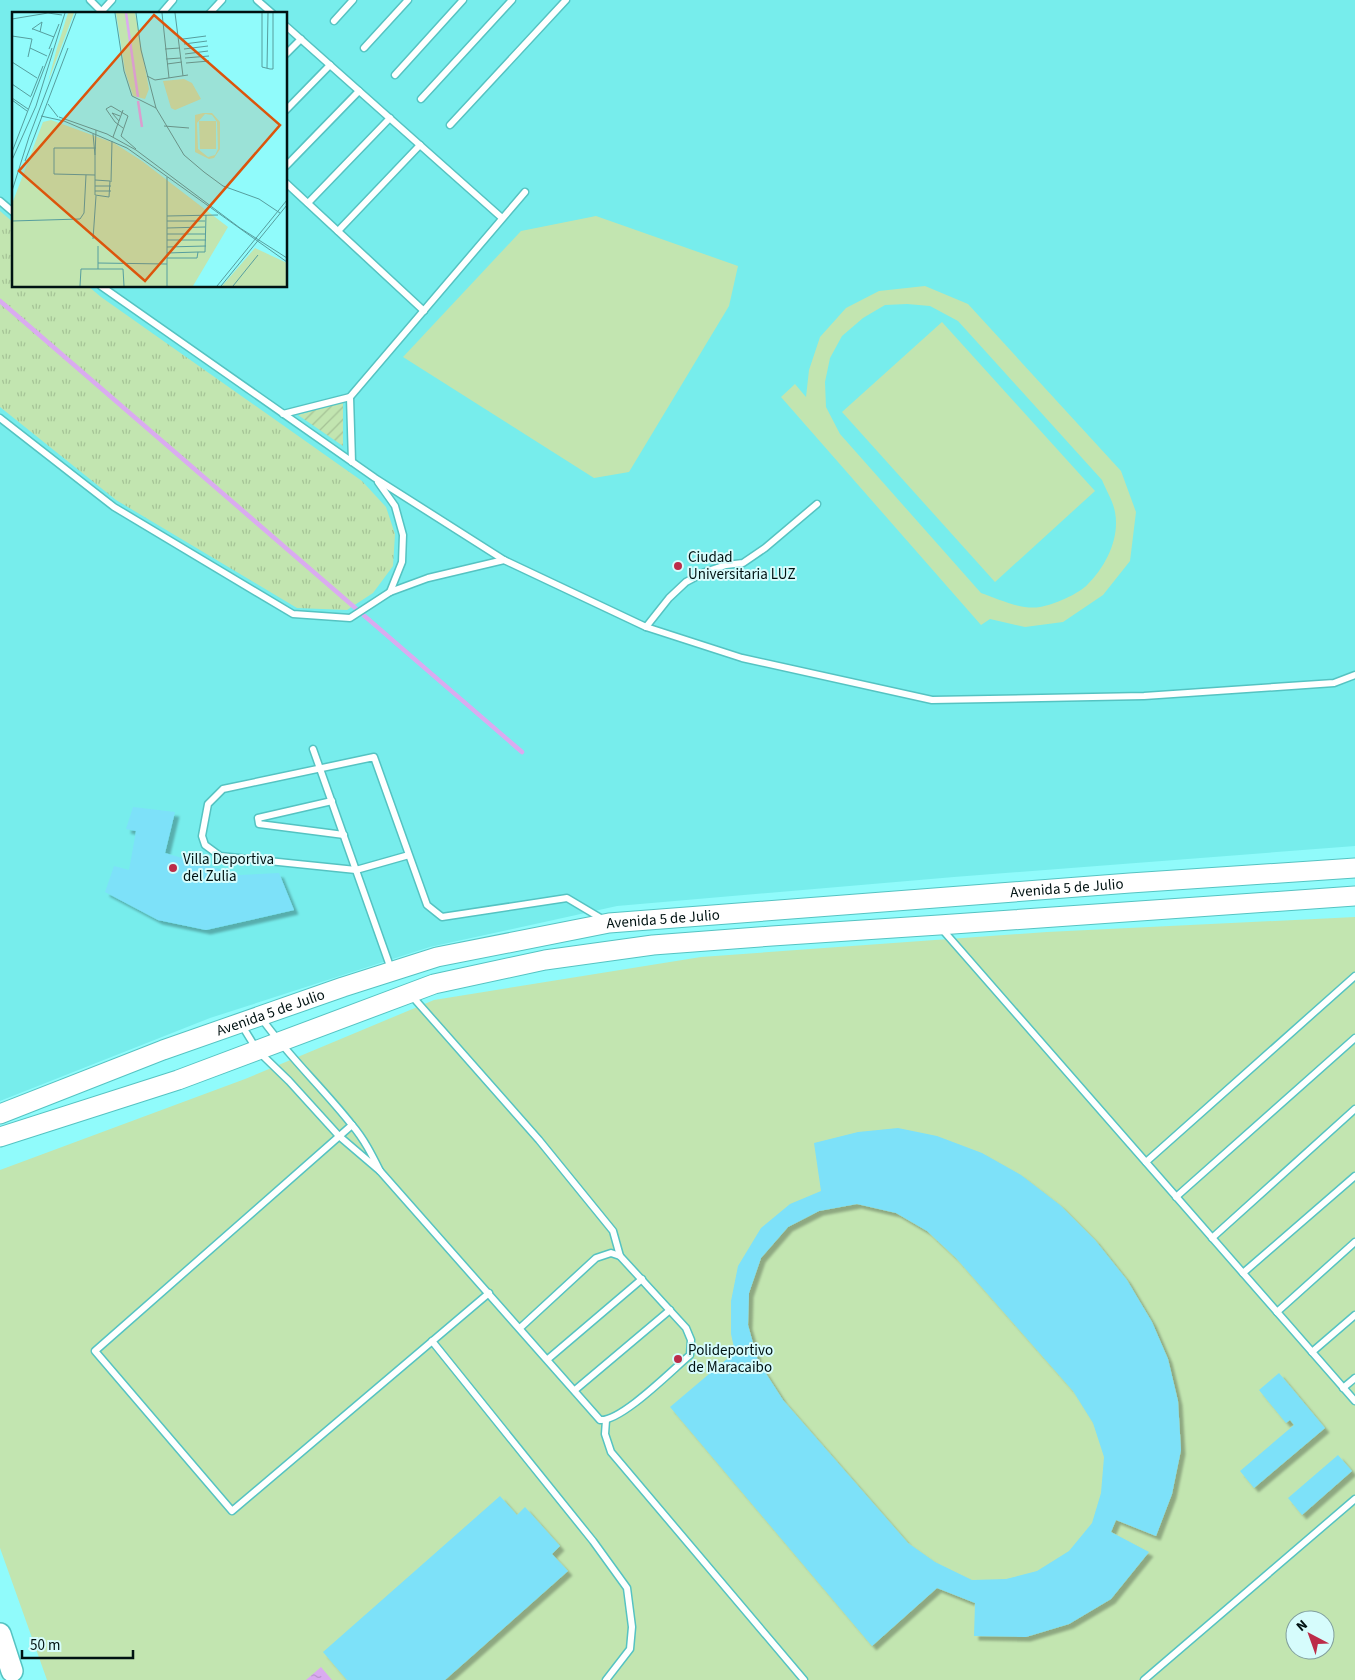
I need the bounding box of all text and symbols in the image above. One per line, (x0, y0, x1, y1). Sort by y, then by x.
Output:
inset map (12, 12, 288, 288)
place label: Ciudad Universitaria LUZ (688, 547, 795, 585)
marker: Ciudad Universitaria LUZ (672, 560, 684, 572)
place label: Villa Deportiva del Zulia (183, 849, 274, 887)
marker: Villa Deportiva del Zulia (167, 862, 179, 874)
street label: Avenida 5 de Julio (1009, 874, 1124, 903)
street label: Avenida 5 de Julio (606, 905, 720, 934)
street label: Avenida 5 de Julio (214, 984, 328, 1042)
place label: Polideportivo de Maracaibo (688, 1340, 773, 1378)
marker: Polideportivo de Maracaibo (672, 1353, 684, 1365)
north arrow (1285, 1610, 1335, 1660)
text: N (1292, 1615, 1312, 1637)
scale bar (22, 1628, 134, 1660)
text: 50 m (30, 1635, 60, 1656)

